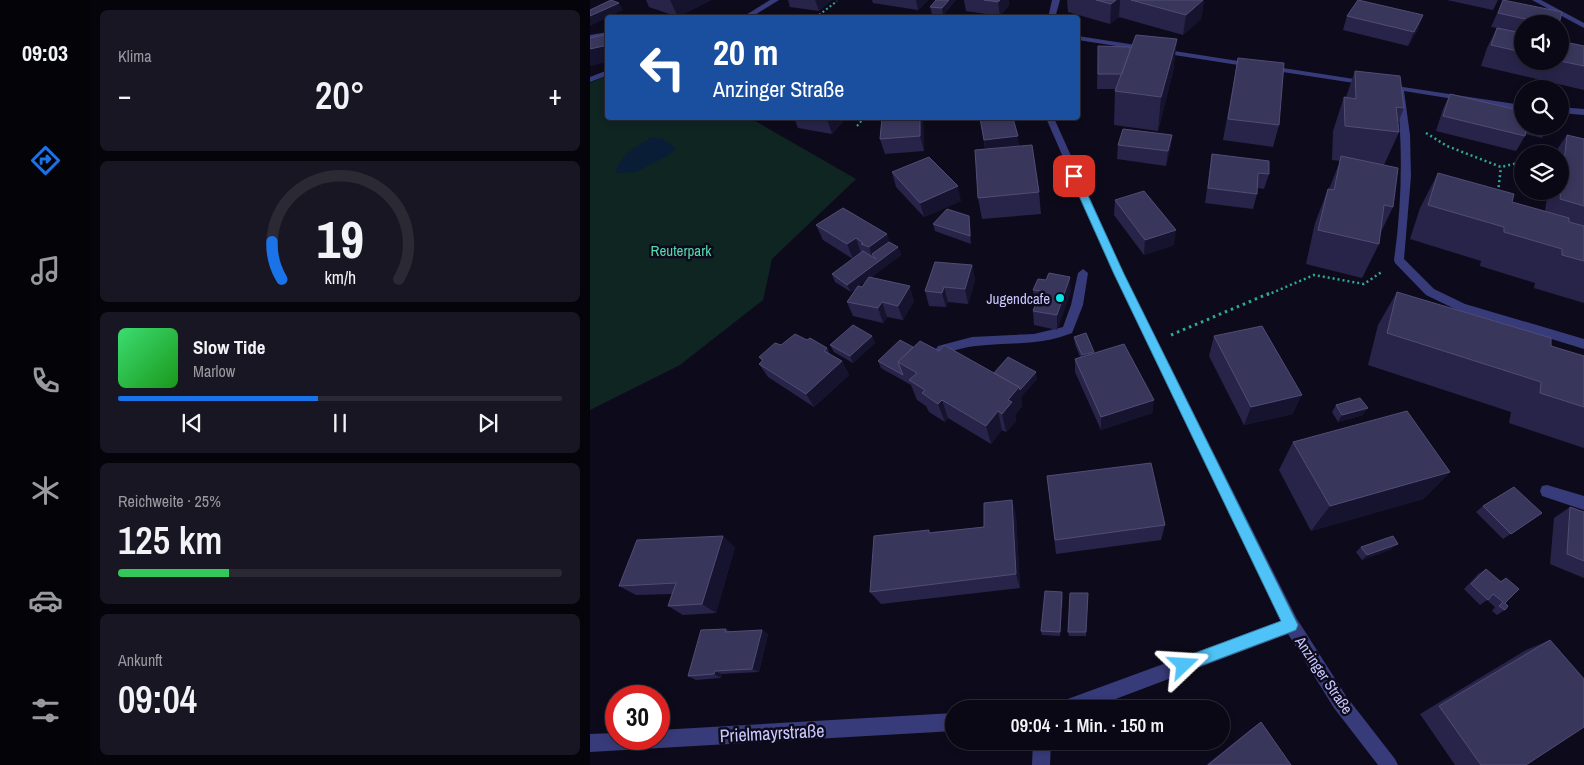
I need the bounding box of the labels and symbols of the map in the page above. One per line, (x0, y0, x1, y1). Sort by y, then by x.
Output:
pin (1053, 155, 1095, 197)
park label: Reuterpark (651, 240, 712, 261)
place label: Jugendcafe (986, 288, 1050, 309)
marker: Jugendcafe (1054, 292, 1066, 304)
street label: Anzinger Straße (1290, 631, 1358, 718)
position arrow (1157, 638, 1209, 690)
speed limit sign: 30 (605, 685, 670, 750)
street label: Prielmayrstraße (719, 718, 825, 748)

